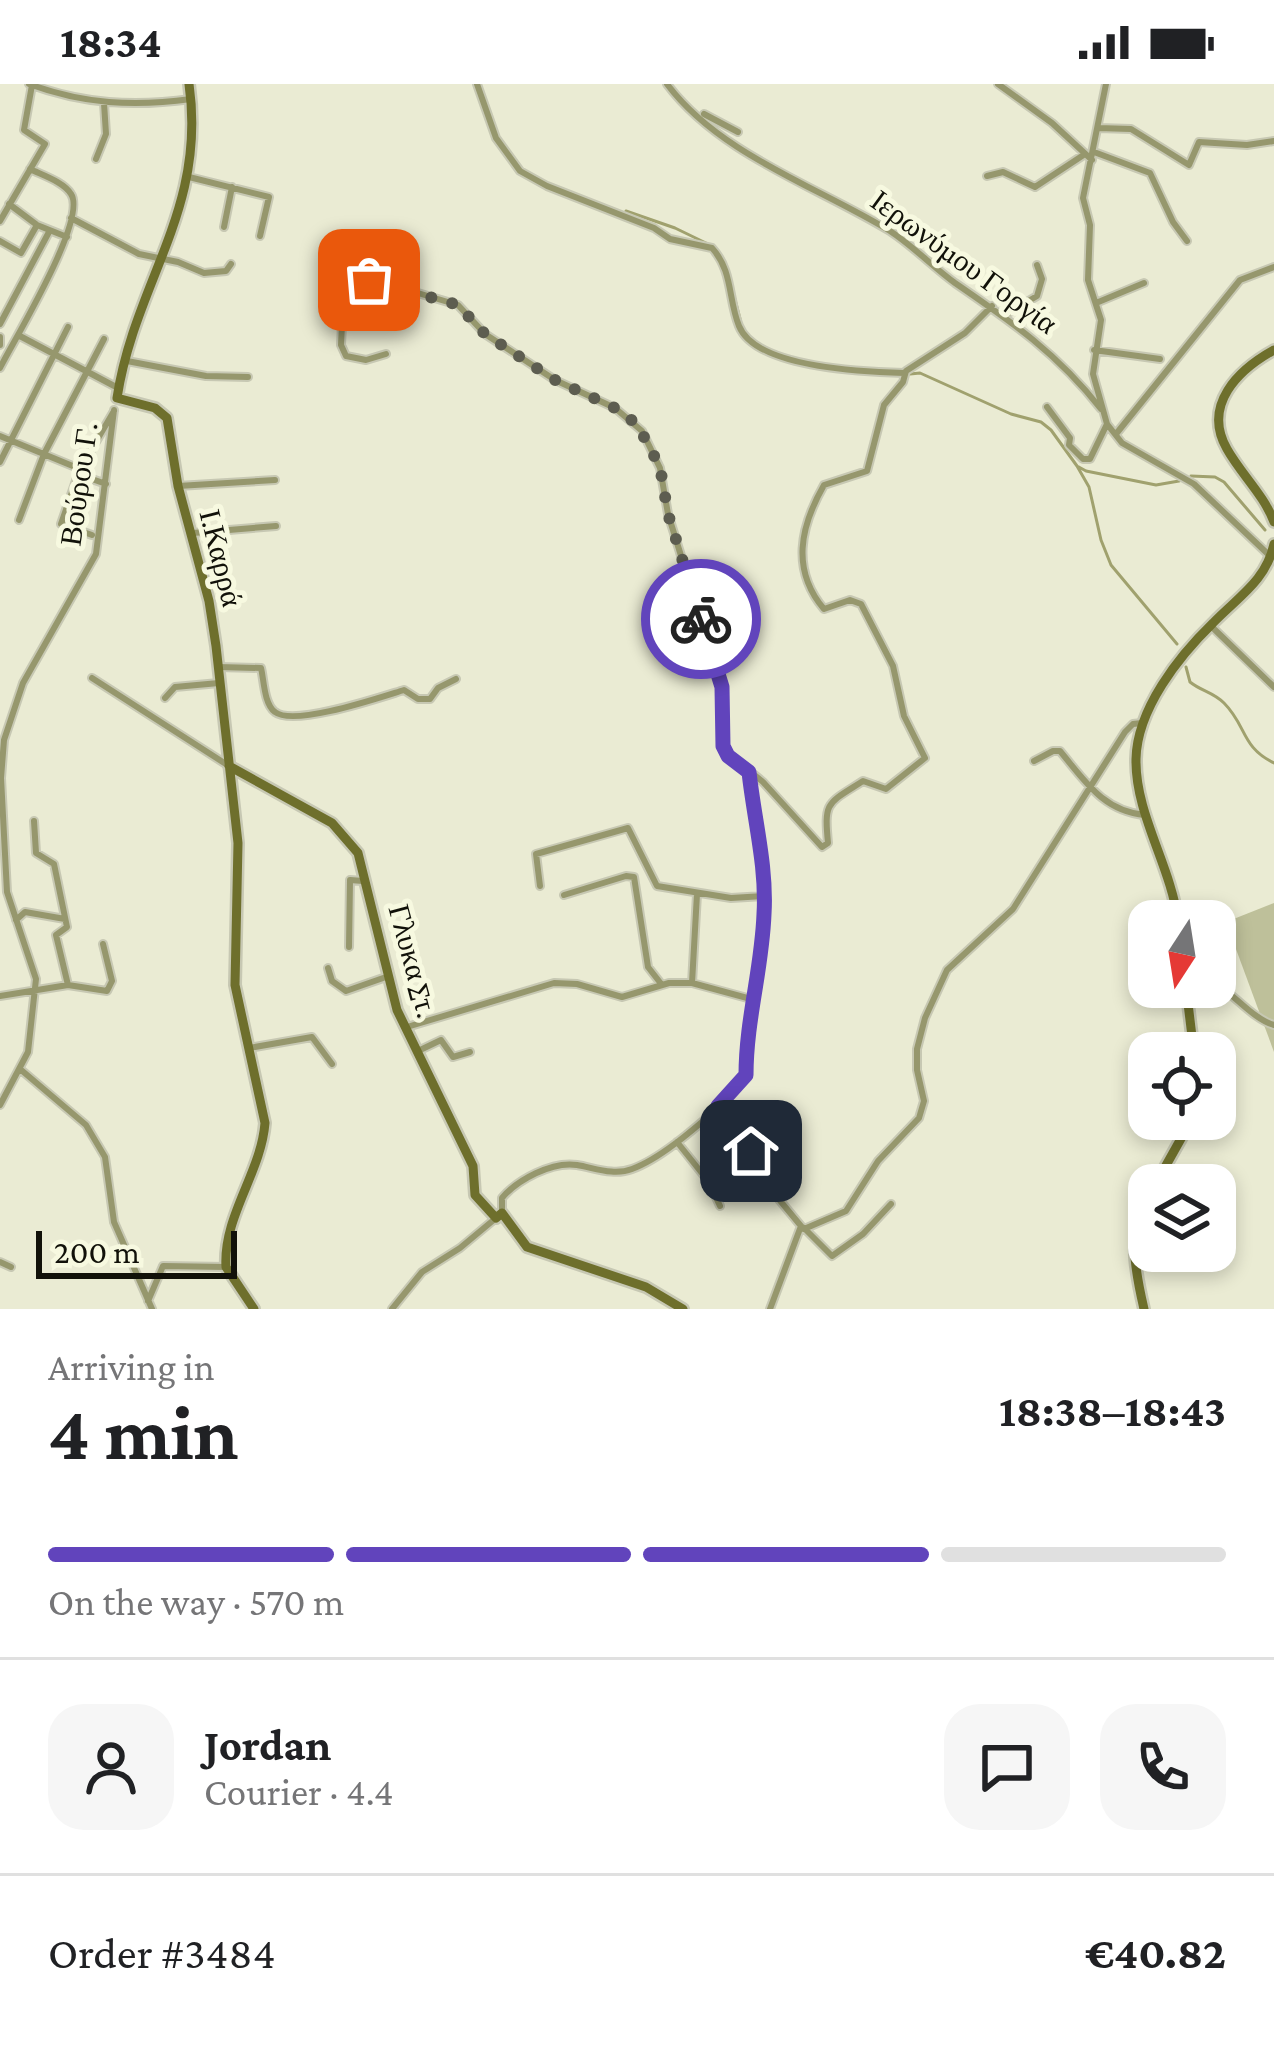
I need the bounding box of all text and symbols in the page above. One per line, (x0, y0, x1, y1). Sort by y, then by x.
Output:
text: 18:34 (60, 17, 162, 67)
street label: Ιερωνύμου Γοργία (864, 183, 1064, 341)
pin (318, 229, 420, 331)
icon: bag (336, 247, 402, 313)
street label: Βούρου Γ. (54, 420, 104, 548)
street label: Ι.Καρρά (194, 506, 250, 610)
courier (641, 559, 761, 679)
icon: bike (668, 586, 734, 652)
north arrow (1128, 900, 1236, 1008)
map controls (1128, 900, 1236, 1272)
street label: Γλυκα Στ. (383, 901, 444, 1021)
button: locate (1128, 1032, 1236, 1140)
pin (700, 1100, 802, 1202)
icon: home (718, 1118, 784, 1184)
button: layers (1128, 1164, 1236, 1272)
scale bar (36, 1225, 237, 1278)
text: 200 m (54, 1233, 140, 1270)
text: Arriving in (48, 1345, 215, 1388)
text: 18:38–18:43 (999, 1386, 1226, 1436)
text: 4 min (48, 1389, 239, 1476)
text: On the way · 570 m (48, 1580, 344, 1623)
button: person (48, 1704, 174, 1830)
button: chat (944, 1704, 1070, 1830)
button: phone (1100, 1704, 1226, 1830)
text: Jordan (204, 1720, 331, 1770)
text: Courier · 4.4 (204, 1770, 394, 1813)
text: Order #3484 (48, 1928, 276, 1978)
text: €40.82 (1085, 1928, 1226, 1978)

